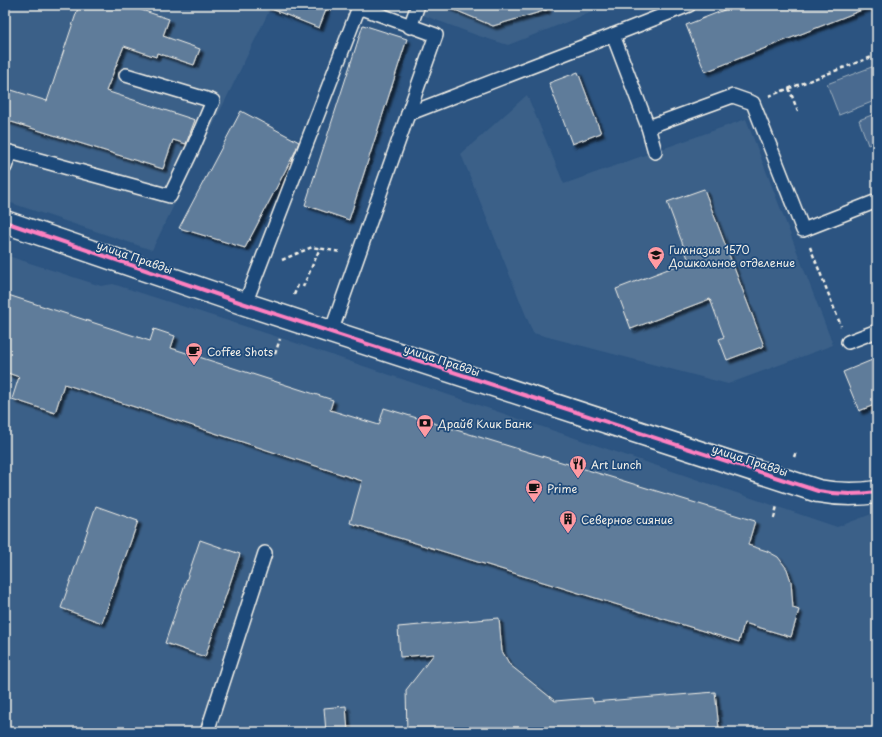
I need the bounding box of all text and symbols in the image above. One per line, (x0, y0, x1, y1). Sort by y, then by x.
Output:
street label: улица Правды (95, 236, 175, 278)
place label: Гимназия 1570 Дошкольное отделение (668, 241, 795, 271)
school or university icon: Гимназия 1570 Дошкольное отделение (646, 245, 666, 270)
street label: улица Правды (402, 340, 482, 380)
cafe icon: Coffee Shots (184, 341, 204, 366)
place label: Coffee Shots (207, 343, 273, 360)
bank icon: Драйв Клик Банк (415, 413, 435, 438)
place label: Драйв Клик Банк (437, 415, 532, 432)
street label: улица Правды (710, 440, 790, 480)
restaurant icon: Art Lunch (568, 454, 588, 479)
place label: Art Lunch (591, 456, 642, 473)
cafe icon: Prime (524, 478, 544, 503)
place label: Prime (547, 480, 577, 497)
building icon: Северное сияние (558, 509, 578, 534)
place label: Северное сияние (581, 511, 673, 528)

